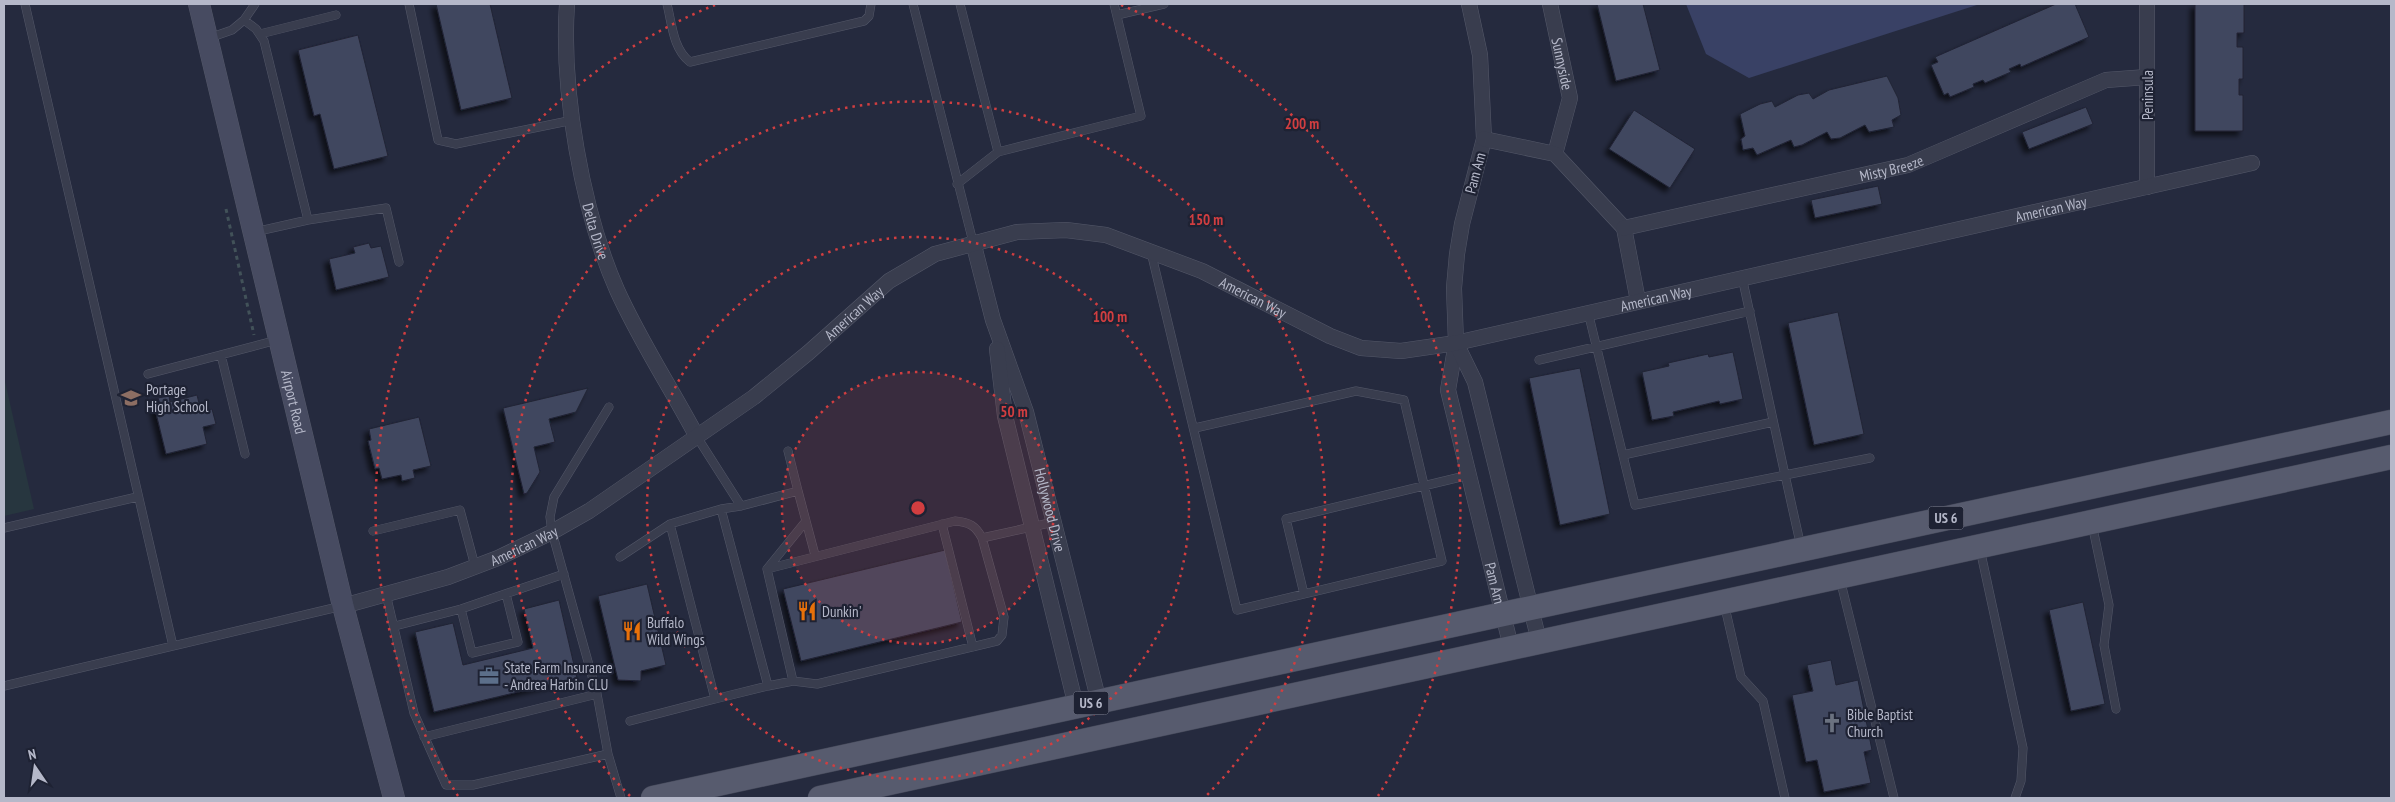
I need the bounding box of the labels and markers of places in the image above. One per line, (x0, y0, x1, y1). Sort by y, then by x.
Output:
place label: Portage High School (146, 380, 209, 416)
school or university icon: Portage High School (120, 387, 142, 409)
centre of rings (909, 499, 927, 517)
restaurant icon: Dunkin' (796, 600, 818, 622)
place label: Dunkin' (822, 602, 862, 621)
place label: Buffalo Wild Wings (647, 613, 705, 649)
restaurant icon: Buffalo Wild Wings (621, 620, 643, 642)
place label: State Farm Insurance - Andrea Harbin CLU (504, 658, 613, 694)
office icon: State Farm Insurance - Andrea Harbin CLU (478, 665, 500, 687)
place label: Bible Baptist Church (1847, 705, 1913, 741)
church icon: Bible Baptist Church (1821, 712, 1843, 734)

